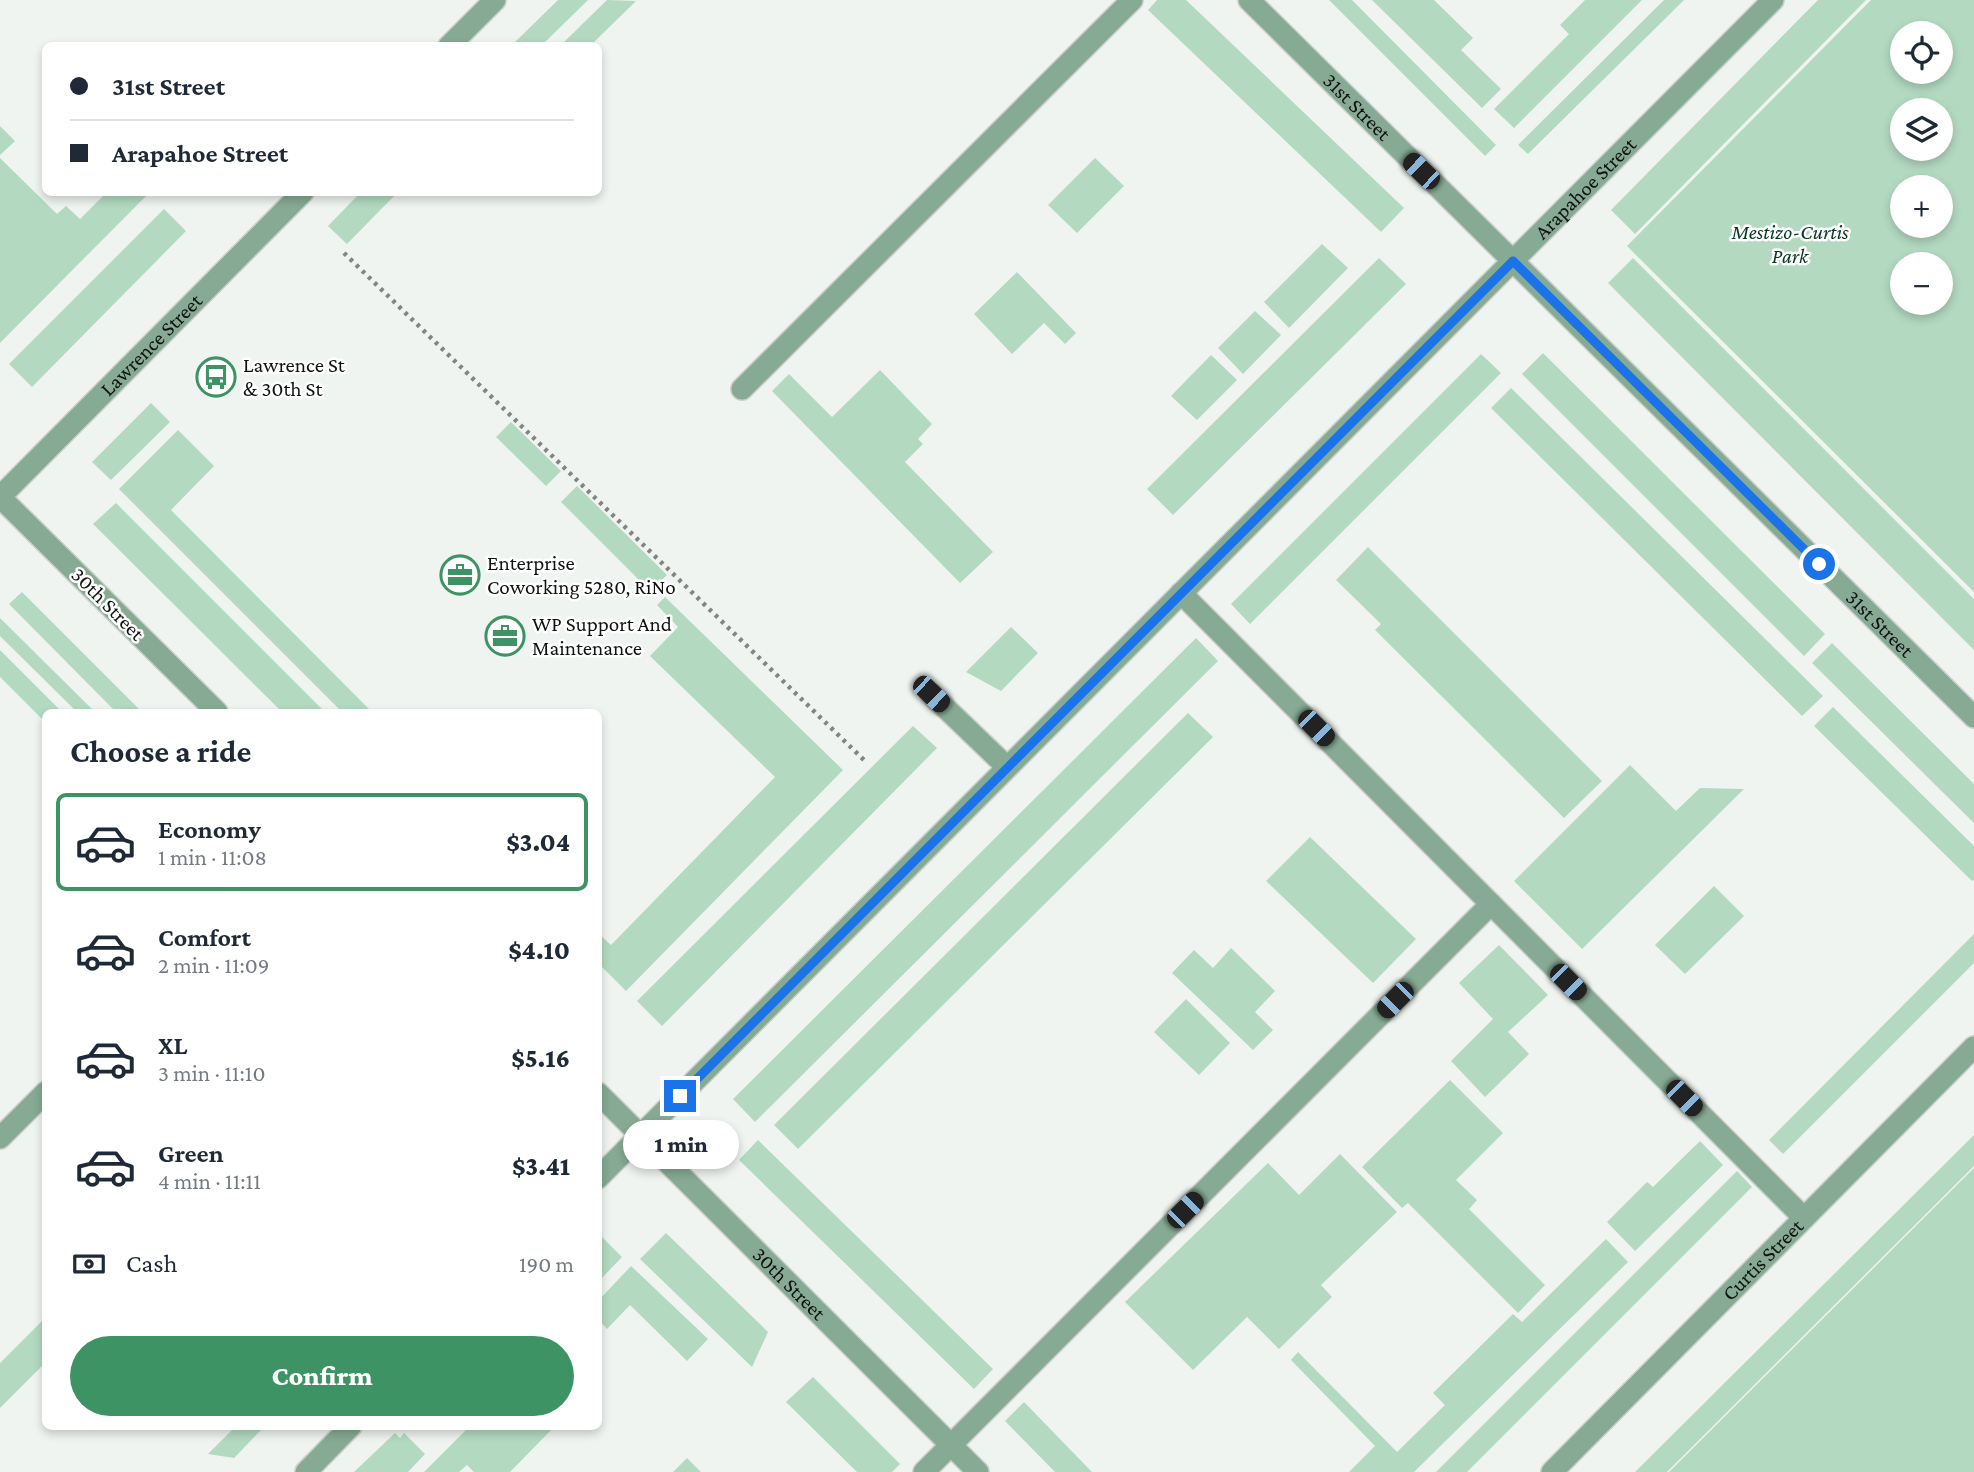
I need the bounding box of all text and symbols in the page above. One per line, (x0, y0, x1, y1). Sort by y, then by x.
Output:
map controls (1890, 21, 1953, 315)
button: locate (1890, 21, 1953, 84)
street label: 31st Street (1318, 68, 1397, 146)
text: 31st Street (112, 72, 225, 101)
button: layers (1890, 98, 1953, 161)
street label: Arapahoe Street (1530, 132, 1642, 244)
text: Arapahoe Street (112, 139, 288, 168)
car (1399, 149, 1444, 193)
button: + (1890, 175, 1953, 238)
park label: Mestizo-Curtis Park (1730, 220, 1849, 268)
button: − (1890, 252, 1953, 315)
street label: Lawrence Street (95, 288, 208, 401)
place label: Lawrence St & 30th St (243, 353, 346, 401)
bus stop icon: Lawrence St & 30th St (195, 356, 237, 398)
route start (1803, 548, 1835, 580)
place label: Enterprise Coworking 5280, RiNo (487, 551, 676, 599)
office icon: Enterprise Coworking 5280, RiNo (439, 554, 481, 596)
street label: 30th Street (67, 563, 150, 646)
street label: 31st Street (1841, 585, 1919, 663)
place label: WP Support And Maintenance (532, 612, 672, 660)
office icon: WP Support And Maintenance (484, 615, 526, 657)
car (909, 672, 954, 716)
car (1294, 706, 1339, 750)
text: Choose a ride (70, 733, 251, 769)
icon: car (74, 811, 137, 874)
text: Economy (158, 815, 261, 844)
text: $3.04 (506, 828, 570, 857)
text: 1 min · 11:08 (158, 844, 267, 870)
icon: car (74, 919, 137, 982)
text: Comfort (158, 923, 251, 952)
text: $4.10 (508, 936, 570, 965)
text: 2 min · 11:09 (158, 952, 270, 978)
car (1546, 960, 1591, 1004)
car (1373, 978, 1418, 1022)
icon: car (74, 1027, 137, 1090)
text: XL (158, 1031, 187, 1060)
text: $5.16 (511, 1044, 570, 1073)
text: 3 min · 11:10 (158, 1060, 265, 1086)
car (1662, 1076, 1707, 1120)
route end (664, 1080, 696, 1112)
callout: 1 min (622, 1120, 738, 1170)
text: 1 min (654, 1131, 708, 1157)
icon: car (74, 1135, 137, 1198)
text: Green (158, 1139, 224, 1168)
text: $3.41 (512, 1152, 570, 1181)
text: 4 min · 11:11 (158, 1168, 261, 1194)
car (1163, 1188, 1208, 1232)
street label: Curtis Street (1717, 1213, 1809, 1305)
street label: 30th Street (748, 1242, 831, 1326)
icon: cash (70, 1245, 108, 1283)
text: Cash (126, 1249, 177, 1278)
text: 190 m (519, 1251, 574, 1277)
button: Confirm (70, 1336, 574, 1416)

